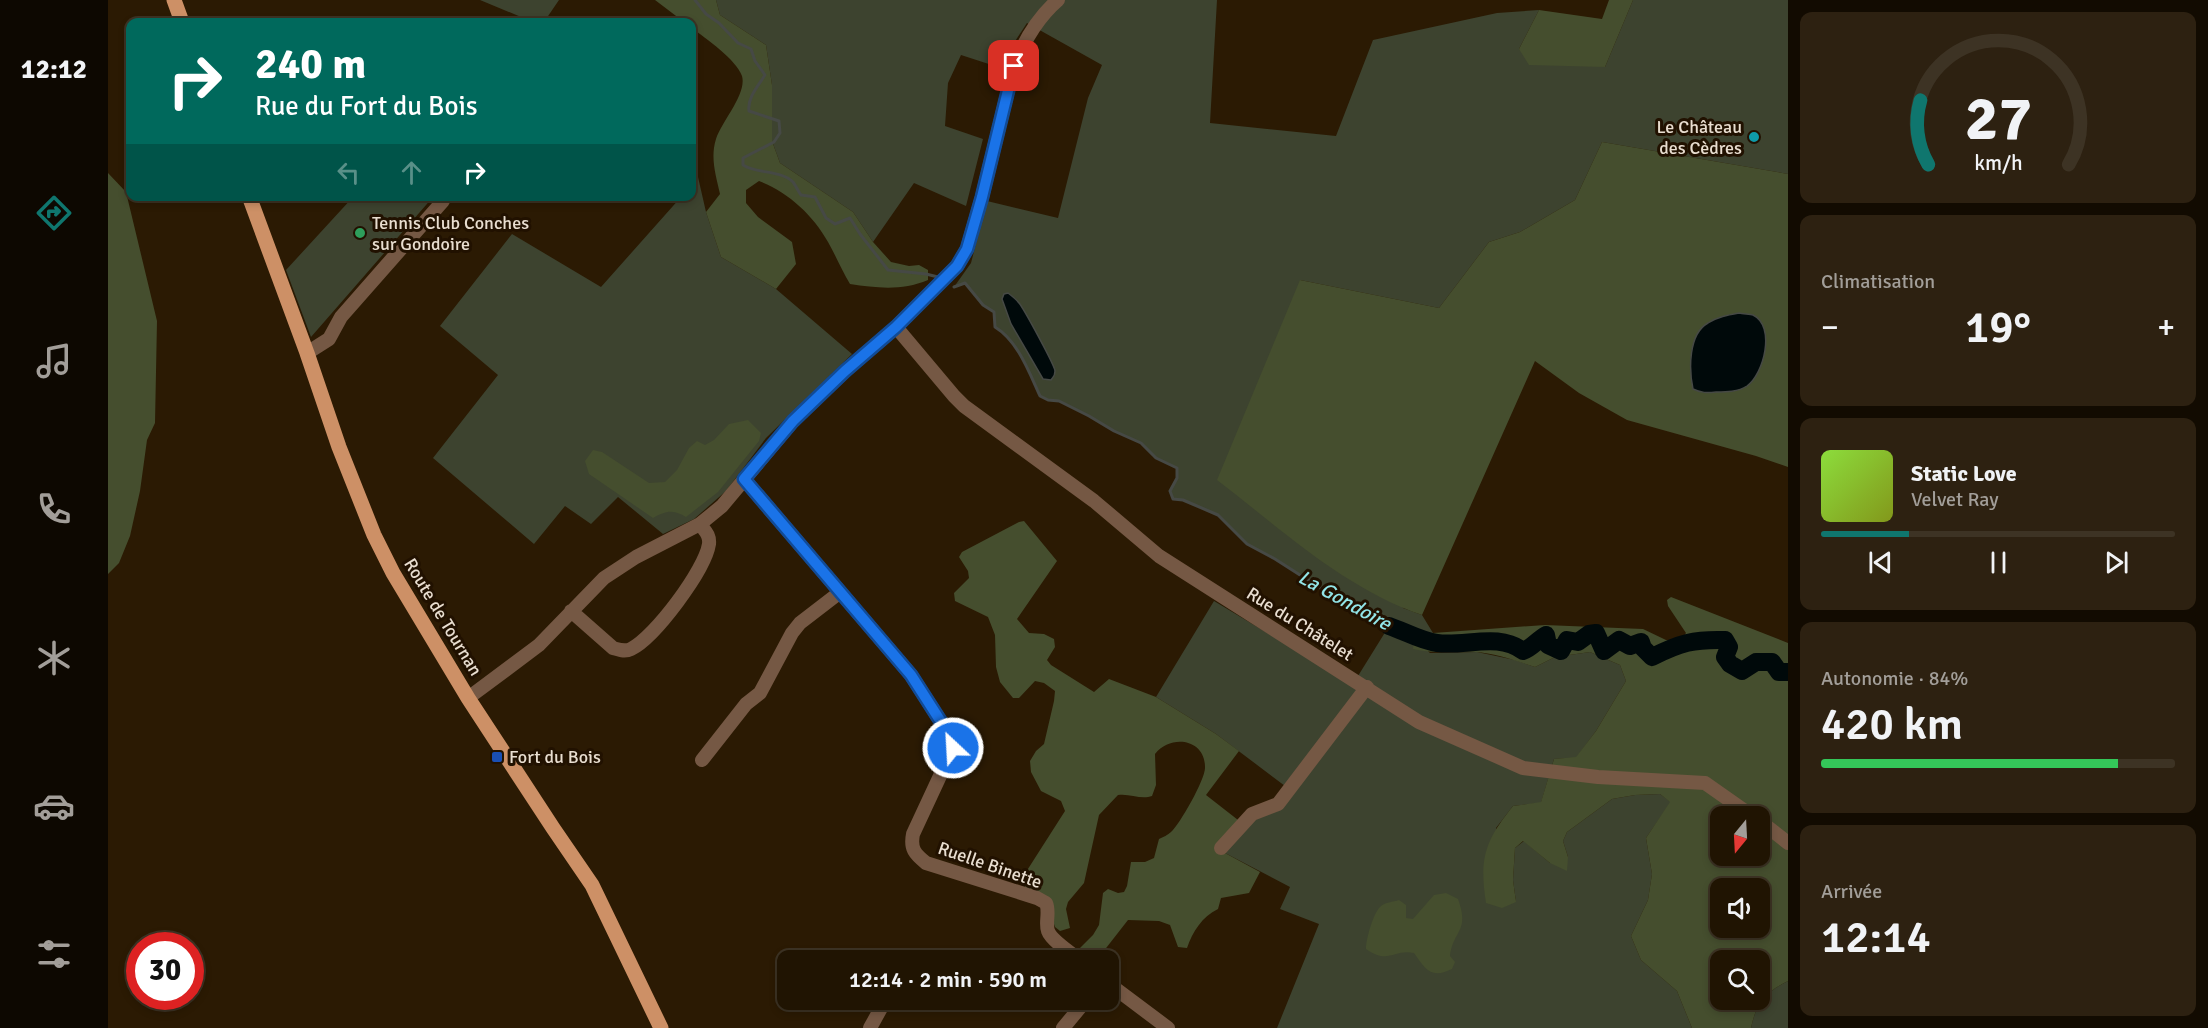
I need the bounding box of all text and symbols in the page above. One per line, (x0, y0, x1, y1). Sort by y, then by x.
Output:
text: 240 m (255, 39, 366, 90)
pin (988, 40, 1039, 91)
icon: right (156, 42, 234, 120)
icon: arrive (997, 49, 1030, 82)
text: 12:12 (21, 53, 87, 86)
text: 27 (1964, 80, 2032, 157)
text: Rue du Fort du Bois (255, 90, 478, 123)
place label: Le Château des Cèdres (1656, 116, 1742, 159)
marker: Le Château des Cèdres (1747, 130, 1761, 144)
text: km/h (1974, 150, 2022, 176)
icon: left (332, 156, 365, 189)
icon: ahead (395, 156, 428, 189)
icon: right (458, 156, 491, 189)
icon: directions (33, 192, 75, 234)
place label: Tennis Club Conches sur Gondoire (372, 212, 529, 255)
marker: Tennis Club Conches sur Gondoire (353, 226, 367, 240)
text: Climatisation (1821, 269, 1935, 294)
text: 19° (1965, 300, 2031, 355)
text: − (1821, 307, 1839, 348)
text: + (2157, 307, 2175, 348)
icon: music (33, 340, 75, 382)
text: Static Love (1911, 460, 2017, 487)
text: Velvet Ray (1911, 487, 1999, 512)
icon: phone (33, 488, 75, 530)
icon: previous (1864, 546, 1897, 579)
icon: pause (1982, 546, 2015, 579)
icon: next (2100, 546, 2133, 579)
street label: Route de Tournan (399, 554, 487, 680)
water label: La Gondoire (1294, 565, 1396, 637)
street label: Rue du Châtelet (1243, 582, 1357, 666)
icon: climate (33, 637, 75, 679)
text: Autonomie · 84% (1821, 666, 1968, 691)
text: 420 km (1821, 697, 1963, 752)
position arrow (921, 716, 985, 780)
place label: Fort du Bois (509, 746, 601, 768)
marker: Fort du Bois (490, 750, 504, 764)
icon: car (33, 785, 75, 827)
north arrow (1710, 806, 1770, 866)
map controls (1710, 806, 1770, 1010)
street label: Ruelle Binette (935, 837, 1045, 893)
button: sound (1710, 878, 1770, 938)
text: Arrivée (1821, 879, 1882, 904)
text: 12:14 (1821, 910, 1931, 965)
speed limit sign: 30 (126, 932, 204, 1010)
icon: filters (33, 933, 75, 975)
button: search (1710, 950, 1770, 1010)
text: 12:14 · 2 min · 590 m (849, 966, 1047, 993)

